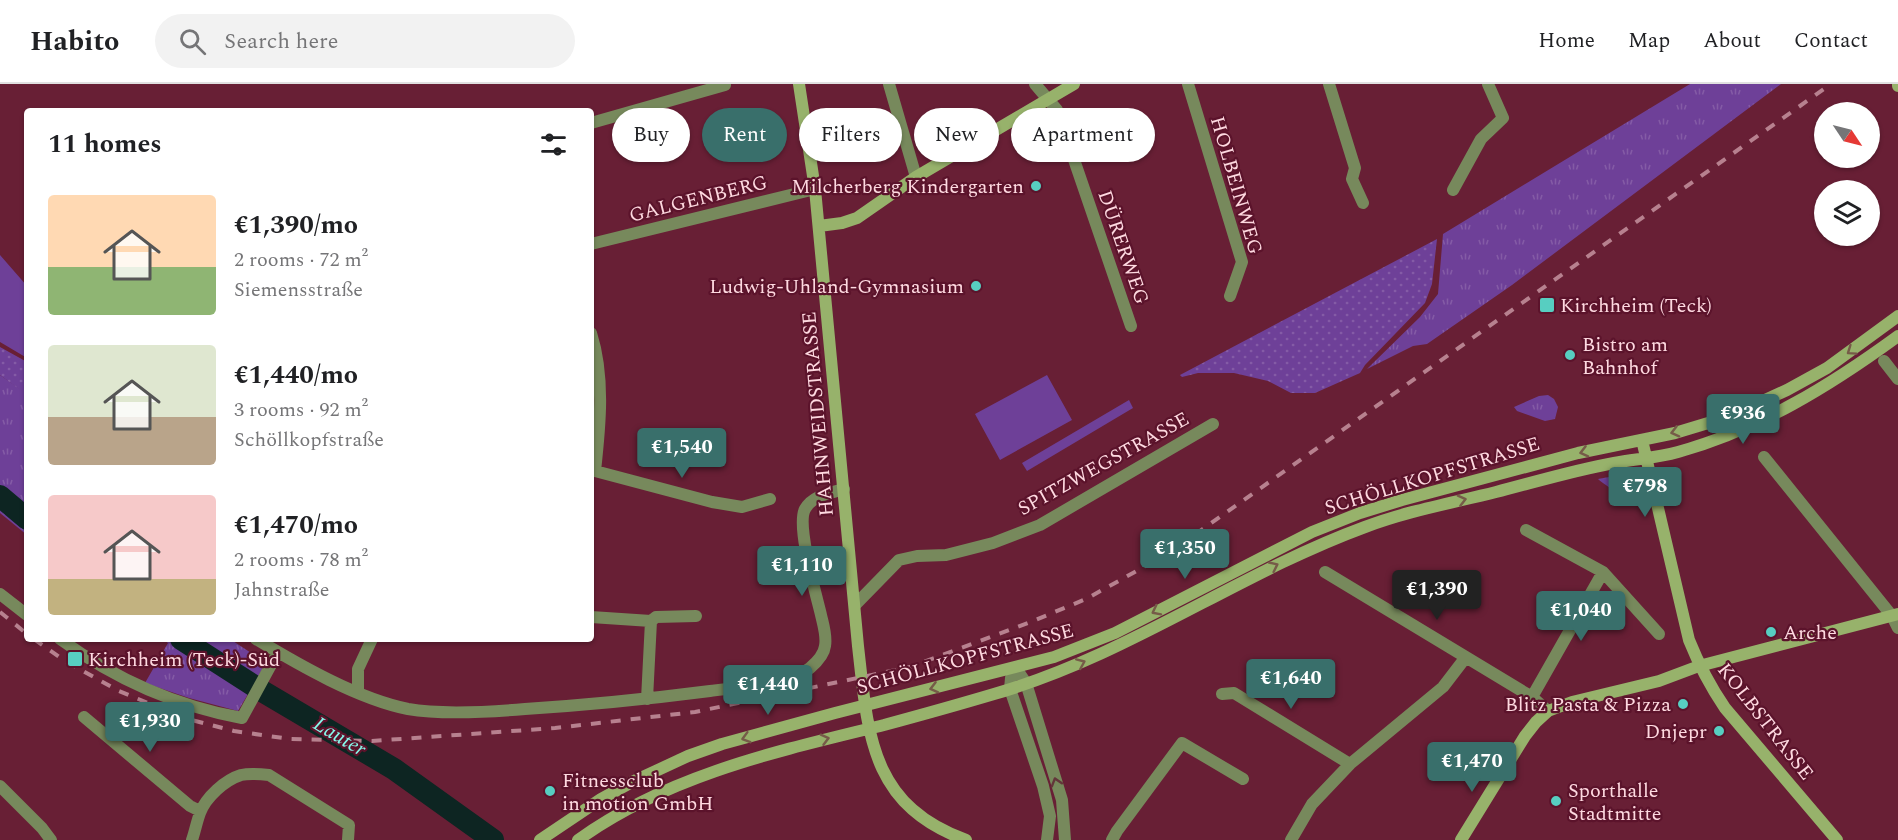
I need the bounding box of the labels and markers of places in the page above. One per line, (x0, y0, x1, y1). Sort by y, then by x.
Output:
place label: Milcherberg Kindergarten (791, 172, 1024, 202)
marker: Milcherberg Kindergarten (1029, 179, 1043, 193)
place label: Ludwig-Uhland-Gymnasium (709, 272, 964, 302)
marker: Ludwig-Uhland-Gymnasium (969, 279, 983, 293)
place label: Kirchheim (Teck) (1560, 291, 1712, 321)
marker: Kirchheim (Teck) (1538, 296, 1556, 314)
place label: Bistro am Bahnhof (1582, 330, 1668, 383)
marker: Bistro am Bahnhof (1563, 348, 1577, 362)
pin: €936 (1707, 394, 1779, 445)
pin: €1,540 (633, 428, 731, 479)
pin: €798 (1609, 467, 1681, 518)
pin: €1,350 (1136, 529, 1234, 580)
pin: €1,110 (753, 546, 851, 597)
pin: €1,390 (1388, 570, 1486, 621)
pin: €1,040 (1532, 591, 1630, 642)
place label: Arche (1783, 618, 1837, 648)
marker: Arche (1764, 625, 1778, 639)
place label: Kirchheim (Teck)-Süd (88, 645, 280, 675)
marker: Kirchheim (Teck)-Süd (66, 650, 84, 668)
pin: €1,640 (1242, 659, 1340, 710)
pin: €1,440 (719, 665, 817, 716)
place label: Blitz Pasta & Pizza (1505, 690, 1671, 720)
marker: Blitz Pasta & Pizza (1676, 697, 1690, 711)
pin: €1,930 (101, 702, 199, 753)
place label: Dnjepr (1645, 717, 1707, 747)
marker: Dnjepr (1712, 724, 1726, 738)
pin: €1,470 (1423, 742, 1521, 793)
place label: Fitnessclub in motion GmbH (562, 766, 713, 819)
place label: Sporthalle Stadtmitte (1568, 776, 1661, 829)
marker: Fitnessclub in motion GmbH (543, 784, 557, 798)
marker: Sporthalle Stadtmitte (1549, 794, 1563, 808)

